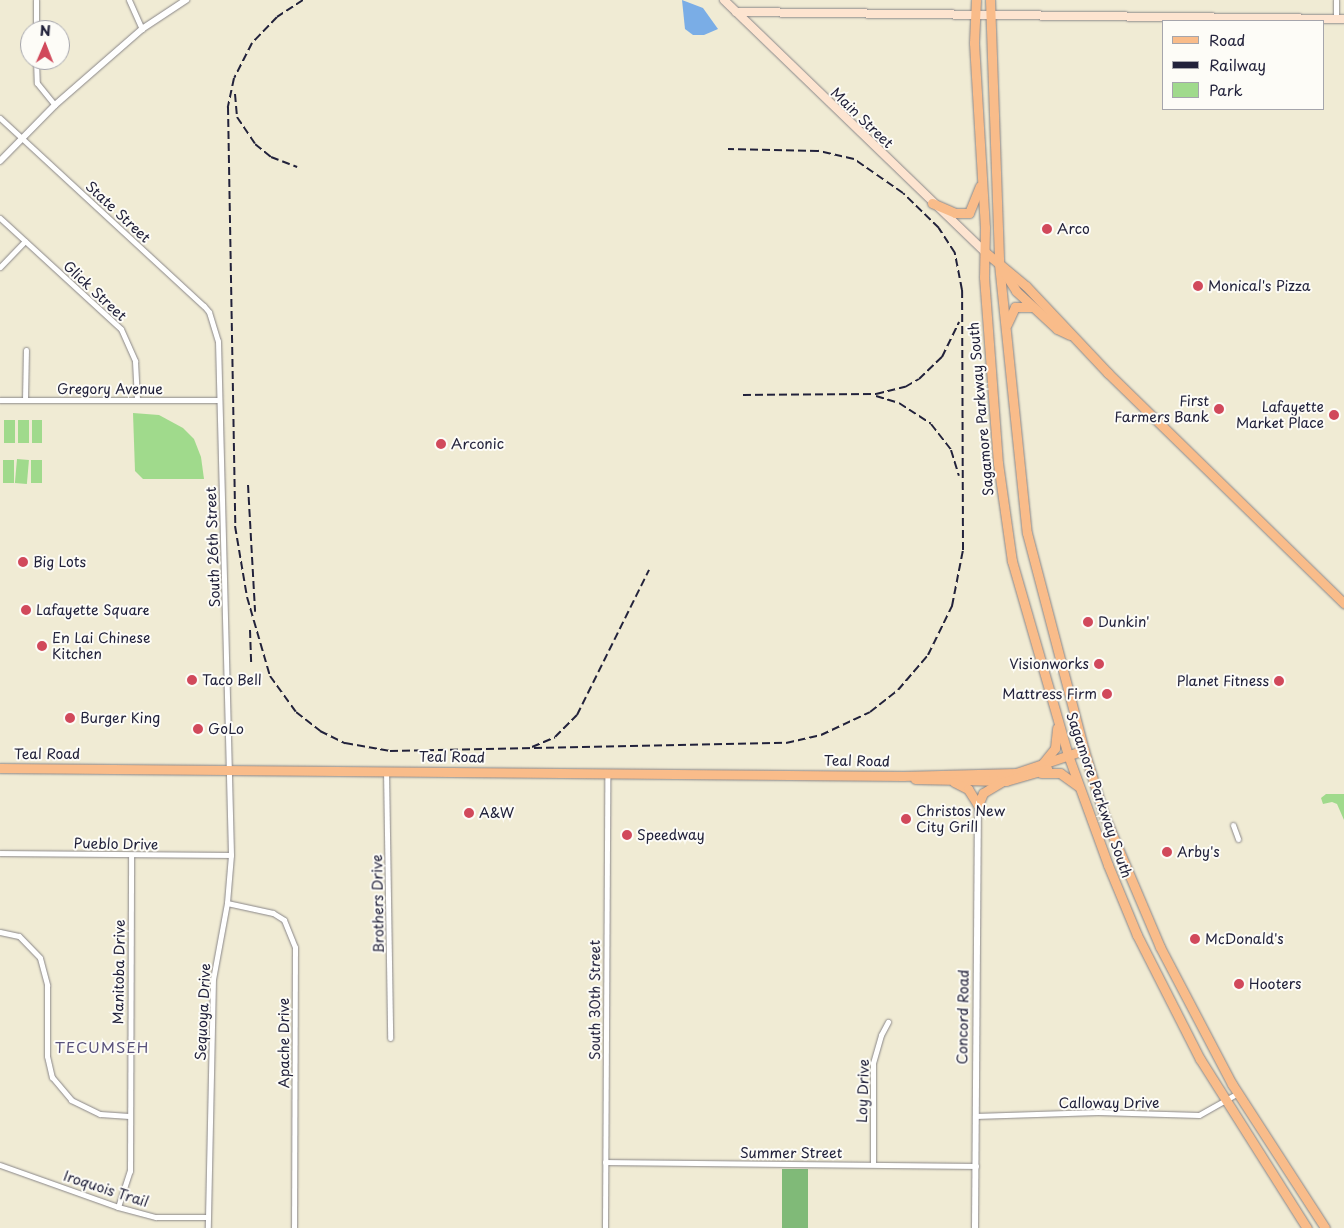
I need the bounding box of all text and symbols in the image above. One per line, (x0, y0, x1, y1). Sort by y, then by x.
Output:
north arrow (20, 20, 70, 70)
text: N (40, 20, 51, 41)
legend (1162, 20, 1324, 110)
text: Road (1209, 28, 1245, 51)
text: Railway (1209, 53, 1266, 76)
text: Park (1209, 78, 1243, 101)
street label: Main Street (827, 84, 897, 152)
street label: State Street (82, 178, 154, 246)
place label: Arco (1057, 221, 1090, 237)
marker: Arco (1041, 223, 1053, 235)
street label: Glick Street (60, 257, 130, 325)
place label: Monical's Pizza (1208, 278, 1310, 294)
marker: Monical's Pizza (1192, 280, 1204, 292)
street label: Sagamore Parkway South (965, 321, 997, 497)
street label: Gregory Avenue (57, 381, 163, 397)
place label: First Farmers Bank (1114, 393, 1209, 426)
place label: Lafayette Market Place (1234, 399, 1324, 432)
marker: First Farmers Bank (1213, 403, 1225, 415)
marker: Lafayette Market Place (1328, 409, 1340, 421)
place label: Arconic (451, 436, 504, 452)
marker: Arconic (435, 438, 447, 450)
street label: South 26th Street (202, 486, 224, 608)
place label: Big Lots (33, 554, 86, 570)
marker: Big Lots (17, 556, 29, 568)
place label: Lafayette Square (36, 602, 151, 618)
marker: Lafayette Square (20, 604, 32, 616)
place label: Dunkin' (1098, 614, 1150, 630)
marker: Dunkin' (1082, 616, 1094, 628)
place label: En Lai Chinese Kitchen (52, 630, 151, 662)
marker: En Lai Chinese Kitchen (36, 640, 48, 652)
place label: Visionworks (1009, 656, 1089, 672)
marker: Visionworks (1093, 658, 1105, 670)
place label: Taco Bell (202, 672, 263, 688)
place label: Planet Fitness (1176, 673, 1269, 689)
marker: Taco Bell (186, 674, 198, 686)
marker: Planet Fitness (1273, 675, 1285, 687)
place label: Mattress Firm (1002, 686, 1097, 702)
marker: Mattress Firm (1101, 688, 1113, 700)
place label: Burger King (80, 710, 160, 726)
street label: Sagamore Parkway South (1063, 710, 1135, 880)
marker: Burger King (64, 712, 76, 724)
place label: GoLo (208, 721, 244, 737)
marker: GoLo (192, 723, 204, 735)
street label: Teal Road (14, 746, 80, 762)
street label: Teal Road (419, 748, 485, 766)
street label: Teal Road (824, 752, 890, 770)
place label: Christos New City Grill (916, 803, 1005, 836)
place label: A&W (479, 805, 514, 821)
marker: A&W (463, 807, 475, 819)
marker: Christos New City Grill (900, 813, 912, 825)
place label: Speedway (637, 827, 705, 843)
marker: Speedway (621, 829, 633, 841)
street label: Pueblo Drive (74, 835, 158, 853)
place label: Arby's (1177, 844, 1220, 860)
marker: Arby's (1161, 846, 1173, 858)
street label: Brothers Drive (369, 854, 387, 954)
street label: Manitoba Drive (110, 919, 128, 1025)
place label: McDonald's (1205, 931, 1284, 947)
marker: McDonald's (1189, 933, 1201, 945)
street label: South 30th Street (587, 939, 603, 1061)
street label: Sequoya Drive (192, 963, 214, 1061)
street label: Concord Road (954, 969, 972, 1065)
place label: Hooters (1249, 976, 1301, 992)
marker: Hooters (1233, 978, 1245, 990)
street label: Apache Drive (276, 997, 292, 1089)
district label: TECUMSEH (54, 1038, 150, 1056)
street label: Loy Drive (853, 1058, 873, 1124)
street label: Calloway Drive (1058, 1095, 1160, 1111)
street label: Summer Street (740, 1145, 842, 1161)
street label: Iroquois Trail (61, 1167, 151, 1211)

